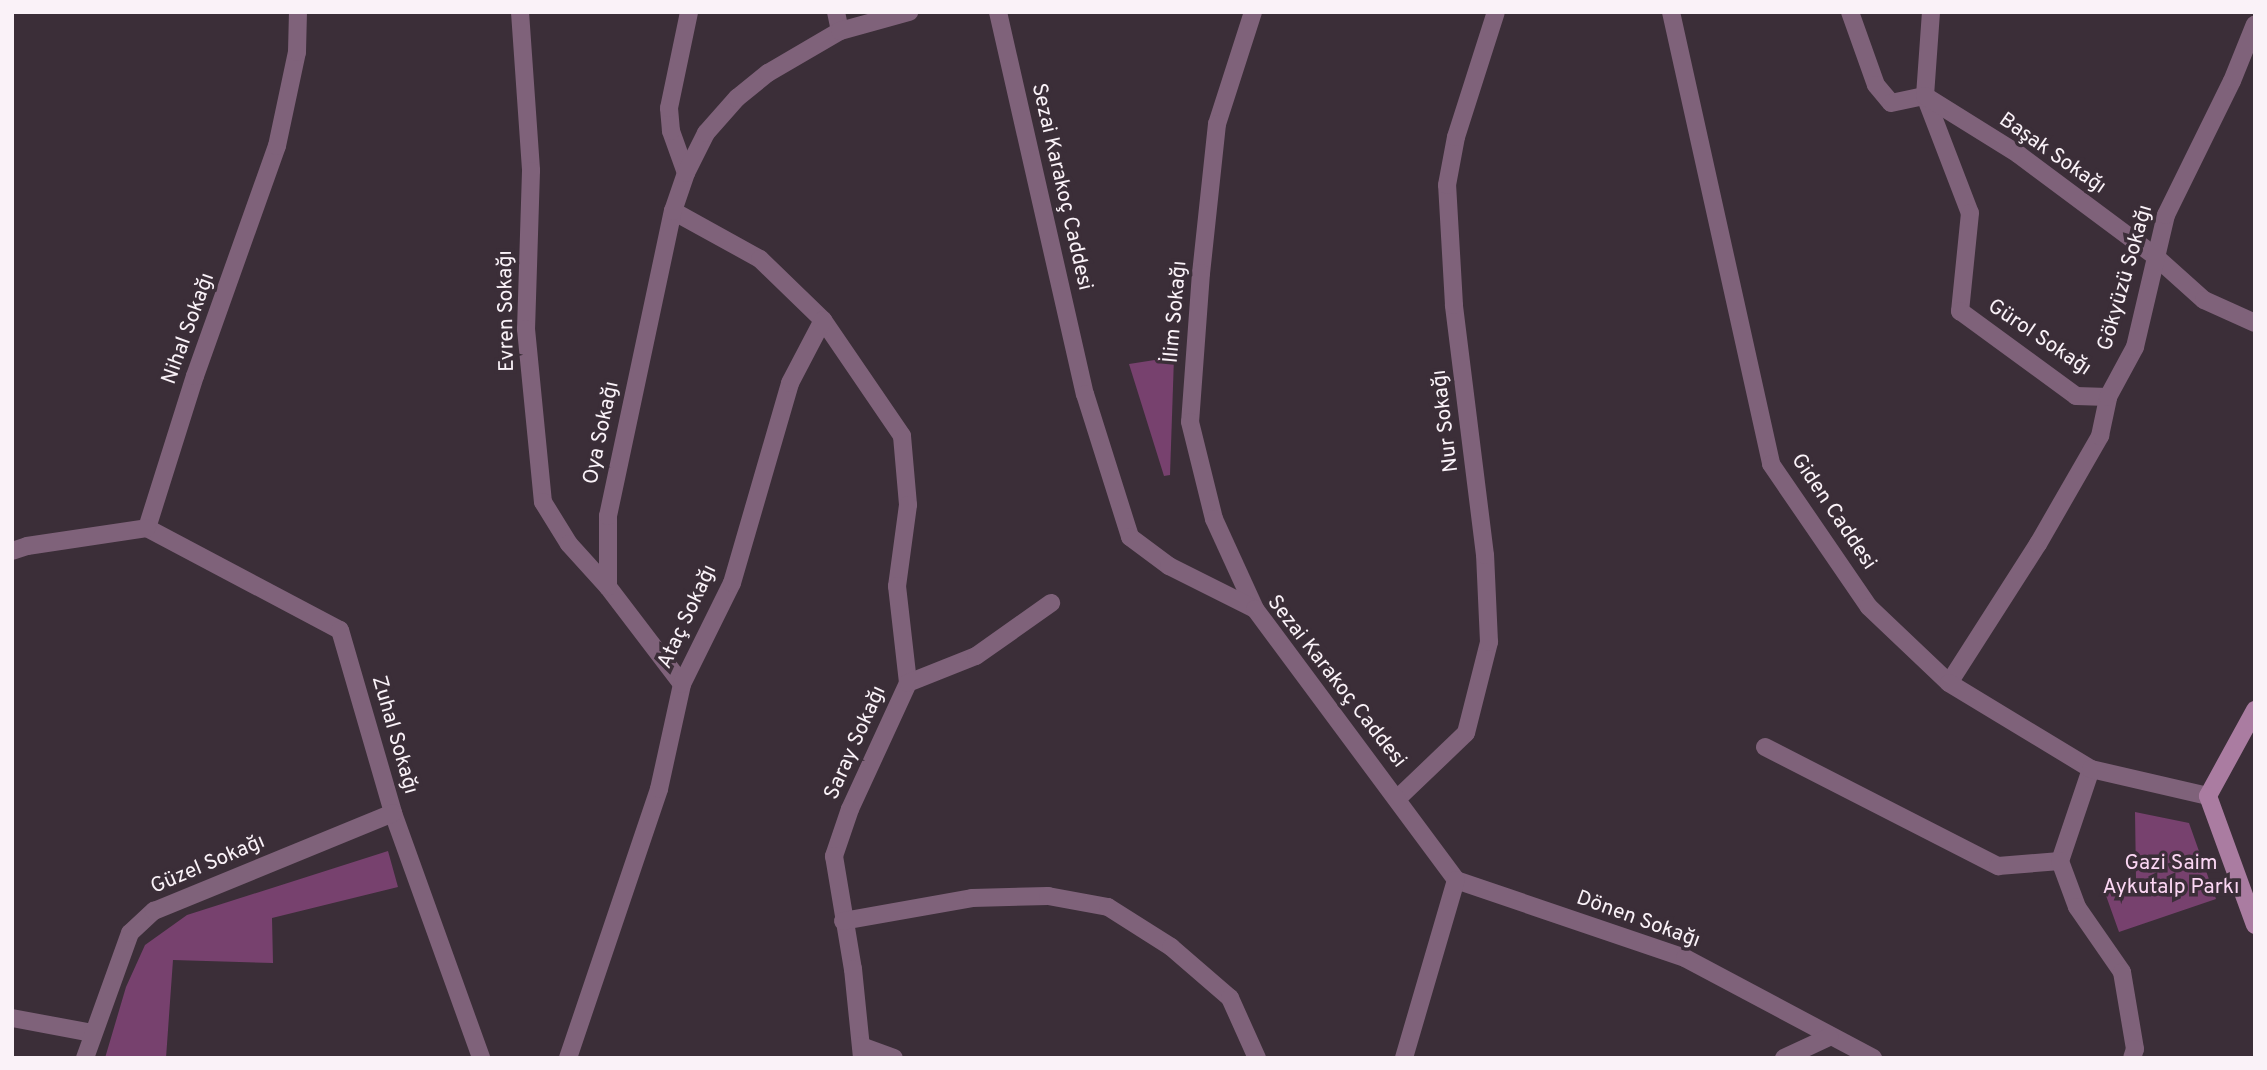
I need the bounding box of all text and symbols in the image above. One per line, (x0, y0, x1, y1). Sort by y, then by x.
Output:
street label: Sezai Karakoç Caddesi (1025, 81, 1097, 293)
street label: Başak Sokağı (1994, 108, 2110, 200)
street label: Gökyüzü Sokağı (2093, 202, 2159, 354)
street label: Evren Sokağı (493, 250, 521, 372)
street label: İlim Sokağı (1159, 260, 1193, 364)
street label: Nihal Sokağı (157, 270, 221, 388)
street label: Gürol Sokağı (1983, 294, 2095, 382)
street label: Nur Sokağı (1427, 368, 1465, 474)
street label: Oya Sokağı (579, 379, 625, 487)
street label: Giden Caddesi (1785, 449, 1881, 575)
street label: Ataç Sokağı (653, 561, 723, 673)
street label: Sezai Karakoç Caddesi (1261, 591, 1411, 773)
street label: Zuhal Sokağı (365, 673, 423, 797)
street label: Saray Sokağı (820, 682, 892, 804)
street label: Güzel Sokağı (147, 830, 269, 900)
park label: Gazi Saim Aykutalp Parkı (2103, 851, 2239, 901)
street label: Dönen Sokağı (1573, 886, 1703, 954)

